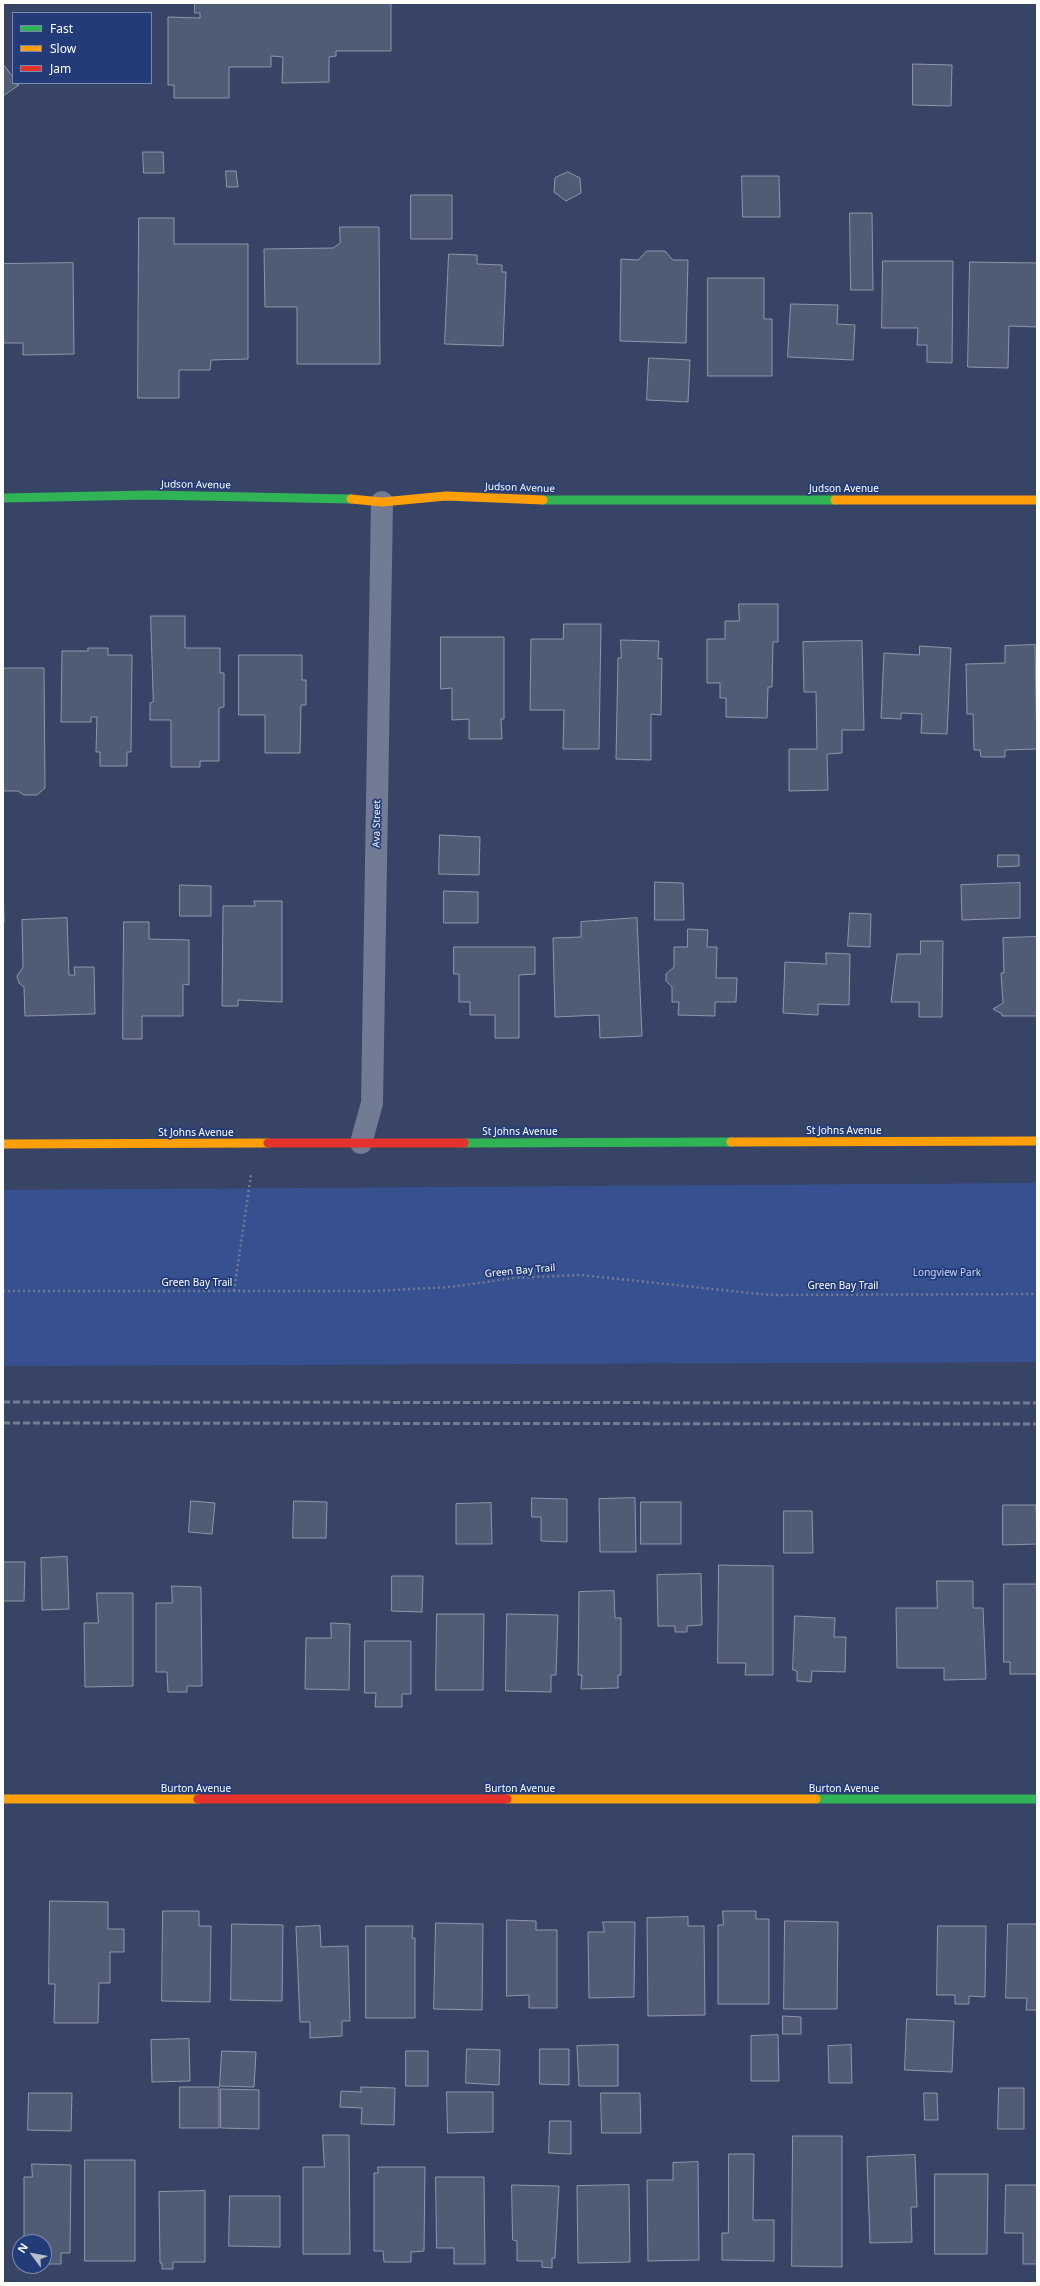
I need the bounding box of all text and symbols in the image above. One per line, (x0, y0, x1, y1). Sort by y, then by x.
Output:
legend (12, 12, 152, 84)
text: Fast (50, 20, 73, 37)
text: Slow (50, 40, 76, 57)
text: Jam (50, 60, 71, 77)
street label: Judson Avenue (161, 478, 231, 492)
street label: Judson Avenue (485, 481, 555, 495)
street label: Judson Avenue (809, 483, 879, 495)
street label: Ava Street (371, 800, 383, 848)
street label: St Johns Avenue (806, 1125, 882, 1137)
street label: St Johns Avenue (482, 1126, 558, 1138)
street label: St Johns Avenue (158, 1127, 234, 1139)
street label: Green Bay Trail (484, 1262, 556, 1280)
park label: Longview Park (913, 1267, 981, 1279)
street label: Green Bay Trail (162, 1277, 232, 1289)
street label: Green Bay Trail (808, 1280, 878, 1292)
street label: Burton Avenue (161, 1783, 231, 1795)
street label: Burton Avenue (485, 1783, 555, 1795)
street label: Burton Avenue (809, 1783, 879, 1795)
north arrow (12, 2234, 52, 2274)
text: N (14, 2240, 31, 2256)

